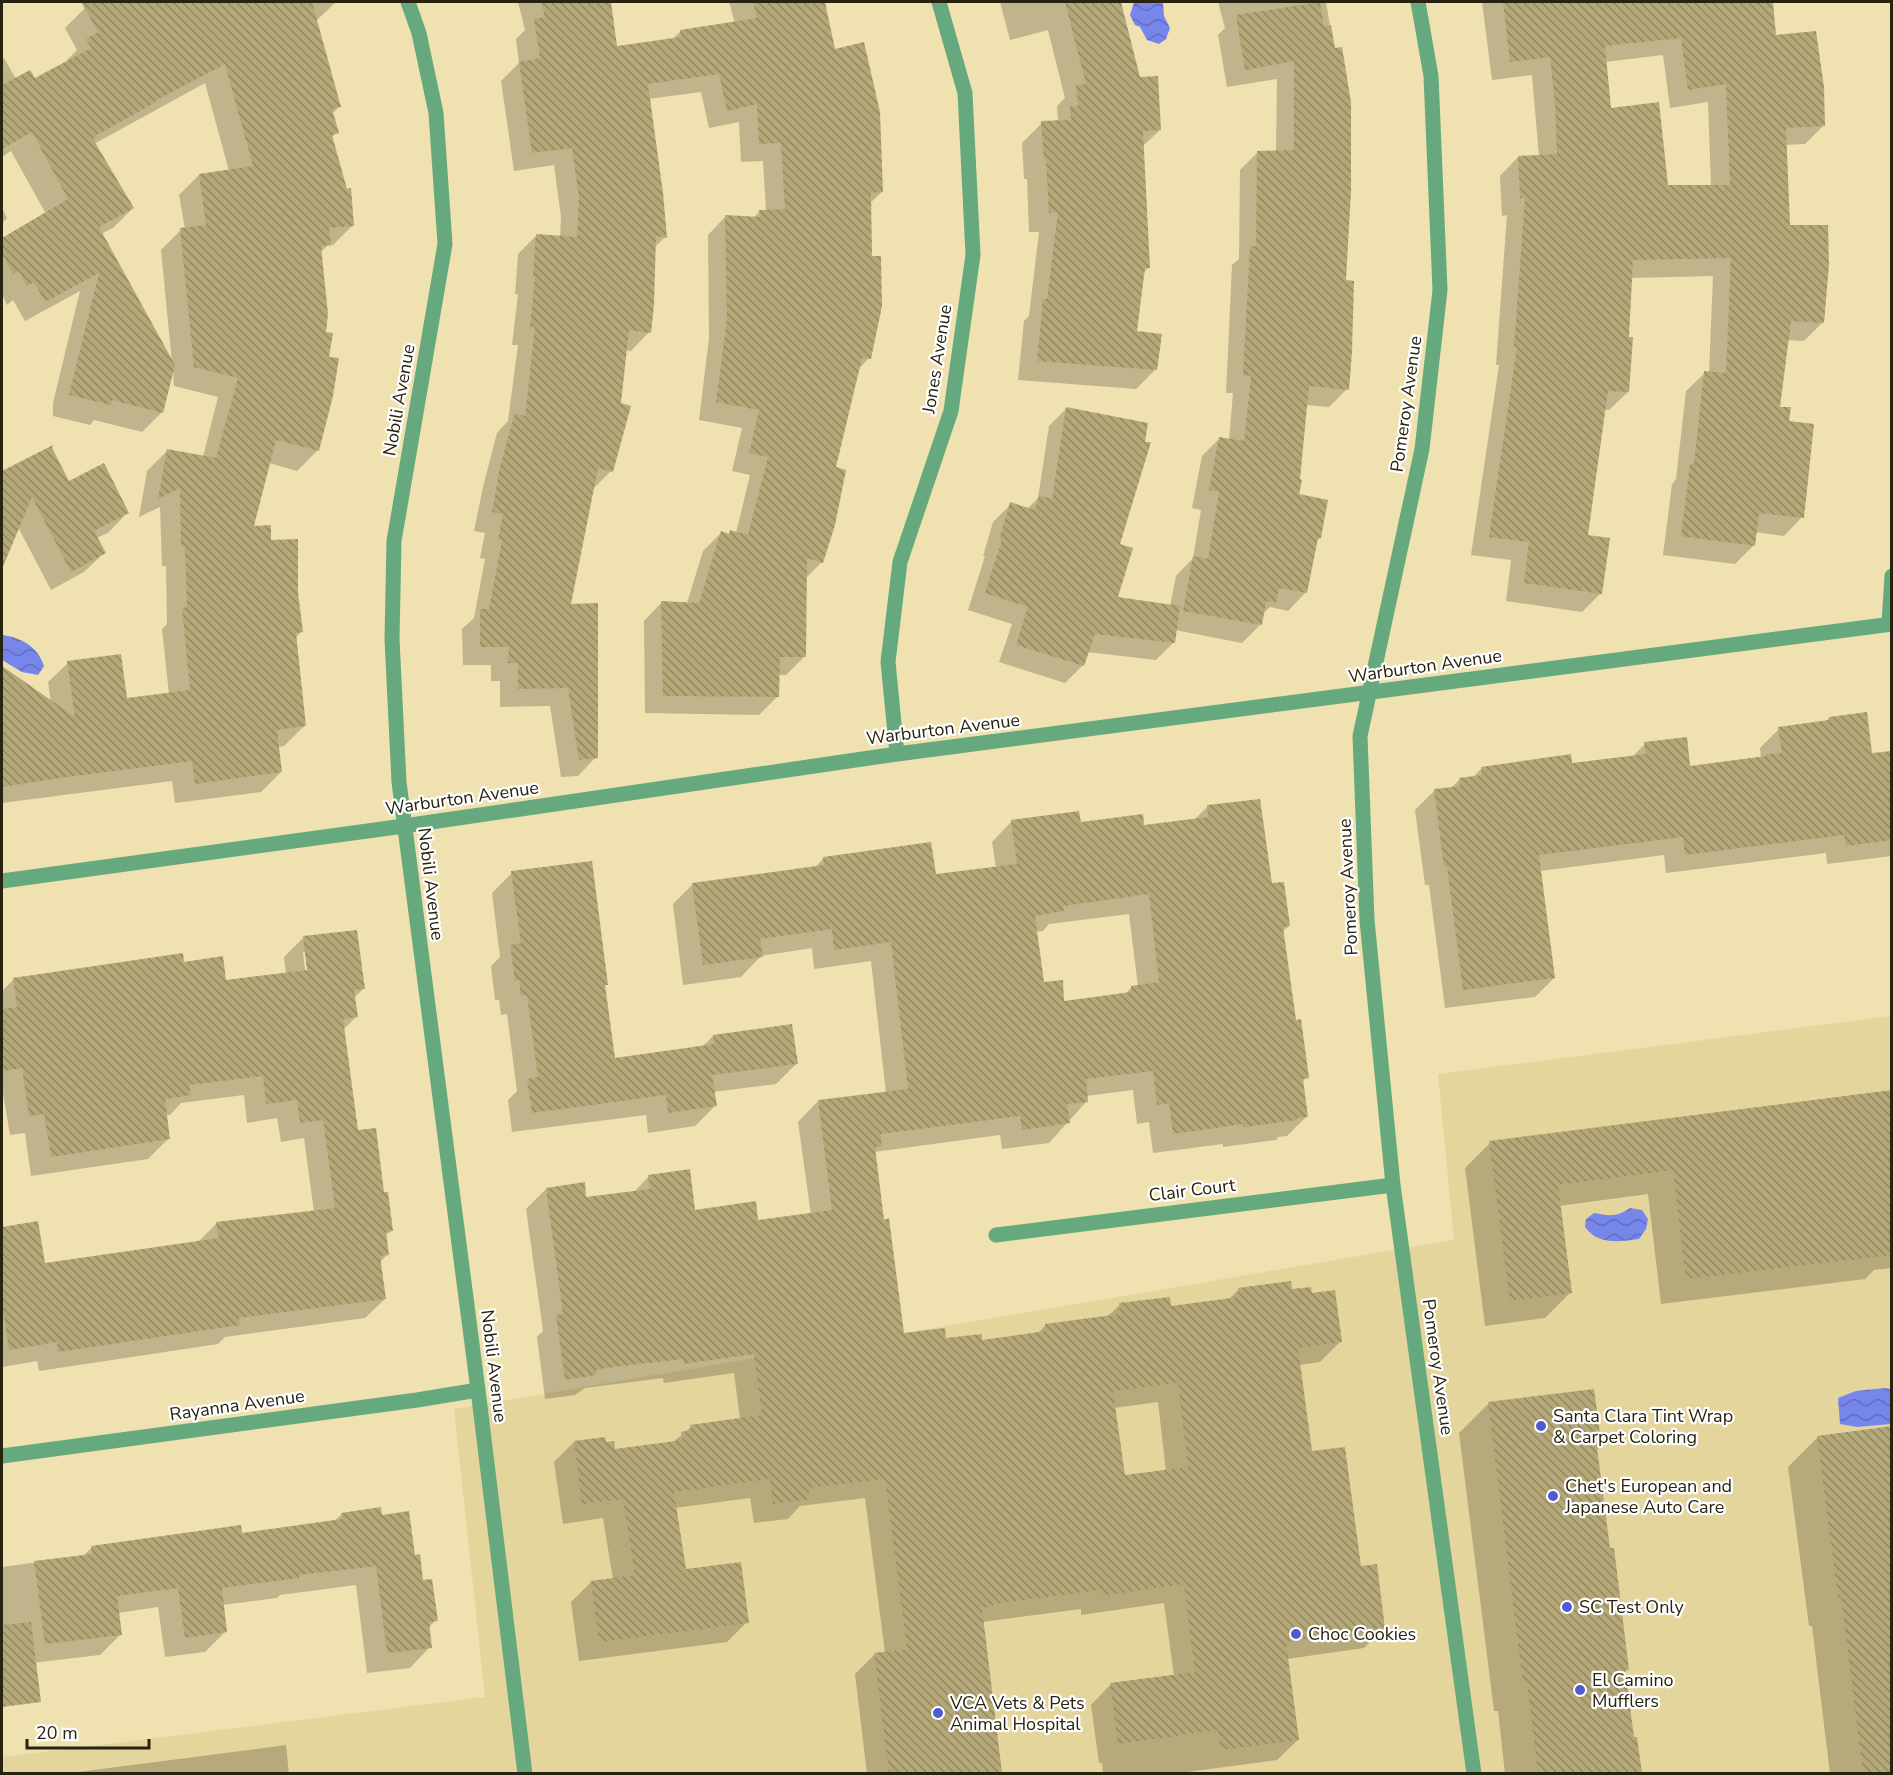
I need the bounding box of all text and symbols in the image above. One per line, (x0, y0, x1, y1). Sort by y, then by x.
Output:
street label: Jones Avenue (916, 303, 957, 416)
street label: Pomeroy Avenue (1385, 334, 1427, 474)
street label: Nobili Avenue (377, 342, 421, 458)
street label: Warburton Avenue (1347, 643, 1503, 689)
street label: Warburton Avenue (865, 708, 1021, 750)
street label: Warburton Avenue (384, 775, 540, 821)
street label: Pomeroy Avenue (1332, 818, 1364, 956)
street label: Nobili Avenue (412, 826, 450, 942)
street label: Clair Court (1147, 1173, 1237, 1207)
street label: Pomeroy Avenue (1417, 1297, 1459, 1437)
street label: Nobili Avenue (475, 1308, 513, 1424)
street label: Rayanna Avenue (168, 1384, 306, 1426)
place label: Santa Clara Tint Wrap & Carpet Coloring (1553, 1404, 1733, 1449)
marker: Santa Clara Tint Wrap & Carpet Coloring (1534, 1419, 1548, 1433)
place label: Chet's European and Japanese Auto Care (1564, 1474, 1732, 1519)
marker: Chet's European and Japanese Auto Care (1546, 1489, 1560, 1503)
place label: SC Test Only (1579, 1595, 1684, 1619)
marker: SC Test Only (1560, 1600, 1574, 1614)
place label: Choc Cookies (1308, 1622, 1416, 1646)
marker: Choc Cookies (1289, 1627, 1303, 1641)
place label: El Camino Mufflers (1592, 1668, 1674, 1713)
marker: El Camino Mufflers (1573, 1683, 1587, 1697)
place label: VCA Vets & Pets Animal Hospital (949, 1691, 1085, 1736)
marker: VCA Vets & Pets Animal Hospital (931, 1706, 945, 1720)
scale bar (27, 1712, 148, 1750)
text: 20 m (36, 1721, 78, 1745)

